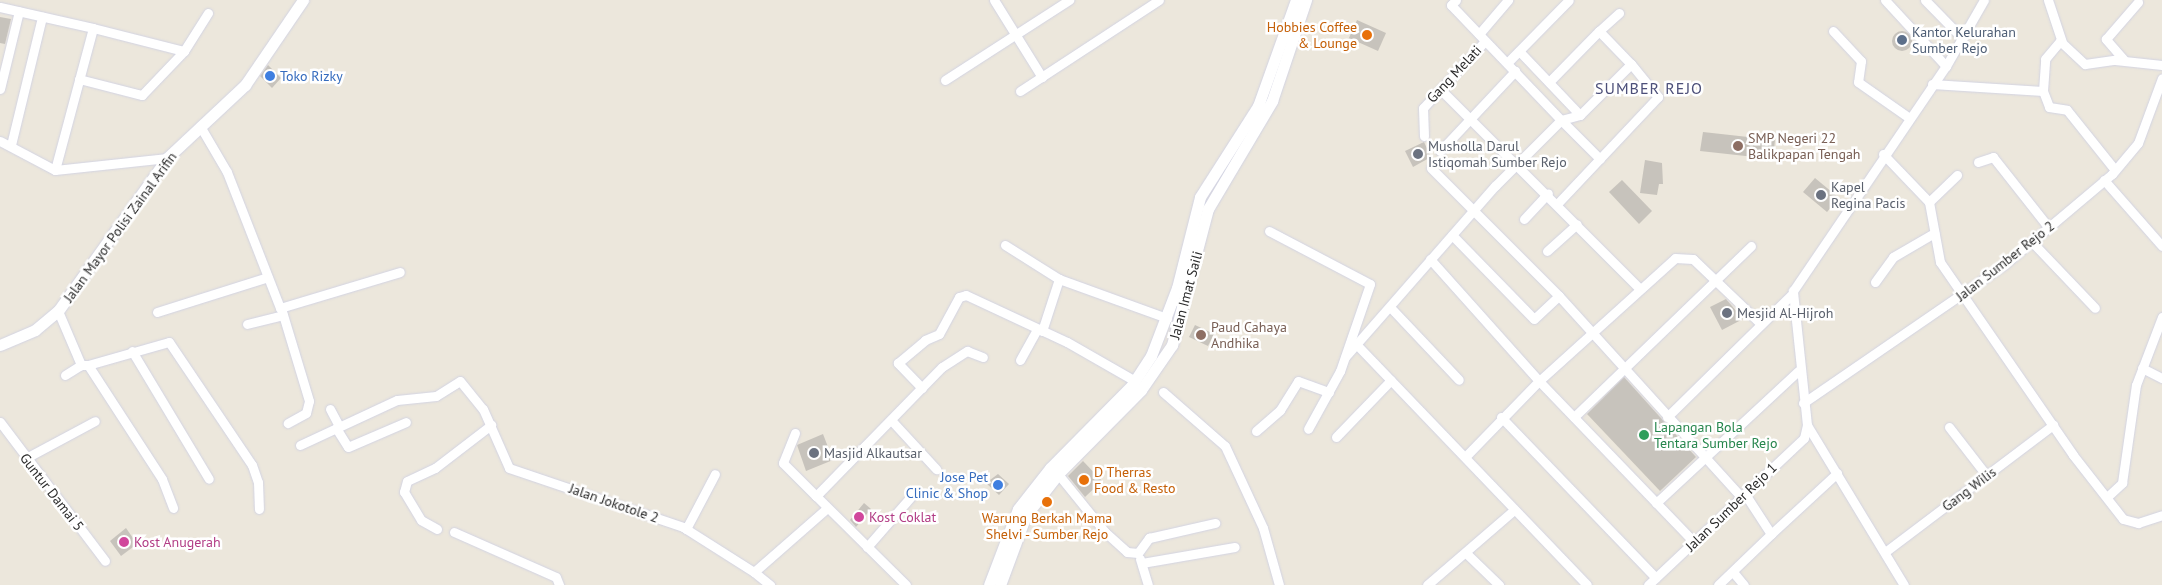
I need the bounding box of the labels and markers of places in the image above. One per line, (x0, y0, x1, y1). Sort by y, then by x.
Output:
place label: Hobbies Coffee & Lounge (1267, 19, 1357, 52)
place label: Kantor Kelurahan Sumber Rejo (1912, 24, 2016, 56)
marker: Hobbies Coffee & Lounge (1361, 29, 1373, 41)
marker: Kantor Kelurahan Sumber Rejo (1896, 34, 1908, 46)
place label: Toko Rizky (280, 68, 343, 84)
marker: Toko Rizky (264, 70, 276, 82)
place label: SMP Negeri 22 Balikpapan Tengah (1748, 130, 1861, 162)
place label: Musholla Darul Istiqomah Sumber Rejo (1428, 138, 1567, 170)
marker: SMP Negeri 22 Balikpapan Tengah (1732, 140, 1744, 152)
marker: Musholla Darul Istiqomah Sumber Rejo (1412, 148, 1424, 160)
place label: Kapel Regina Pacis (1831, 179, 1905, 212)
marker: Kapel Regina Pacis (1815, 189, 1827, 201)
place label: Mesjid Al-Hijroh (1737, 305, 1834, 321)
marker: Mesjid Al-Hijroh (1721, 307, 1733, 319)
place label: Paud Cahaya Andhika (1211, 319, 1287, 352)
marker: Paud Cahaya Andhika (1195, 329, 1207, 341)
place label: Lapangan Bola Tentara Sumber Rejo (1654, 419, 1777, 452)
marker: Lapangan Bola Tentara Sumber Rejo (1638, 429, 1650, 441)
place label: Masjid Alkautsar (824, 445, 922, 461)
marker: Masjid Alkautsar (808, 447, 820, 459)
place label: D Therras Food & Resto (1094, 464, 1175, 497)
place label: Jose Pet Clinic & Shop (905, 469, 988, 502)
marker: D Therras Food & Resto (1078, 474, 1090, 486)
marker: Jose Pet Clinic & Shop (992, 479, 1004, 491)
marker: Warung Berkah Mama Shelvi - Sumber Rejo (1041, 496, 1053, 508)
place label: Kost Coklat (869, 509, 936, 525)
place label: Warung Berkah Mama Shelvi - Sumber Rejo (982, 510, 1112, 542)
marker: Kost Coklat (853, 511, 865, 523)
place label: Kost Anugerah (134, 534, 221, 550)
marker: Kost Anugerah (118, 536, 130, 548)

